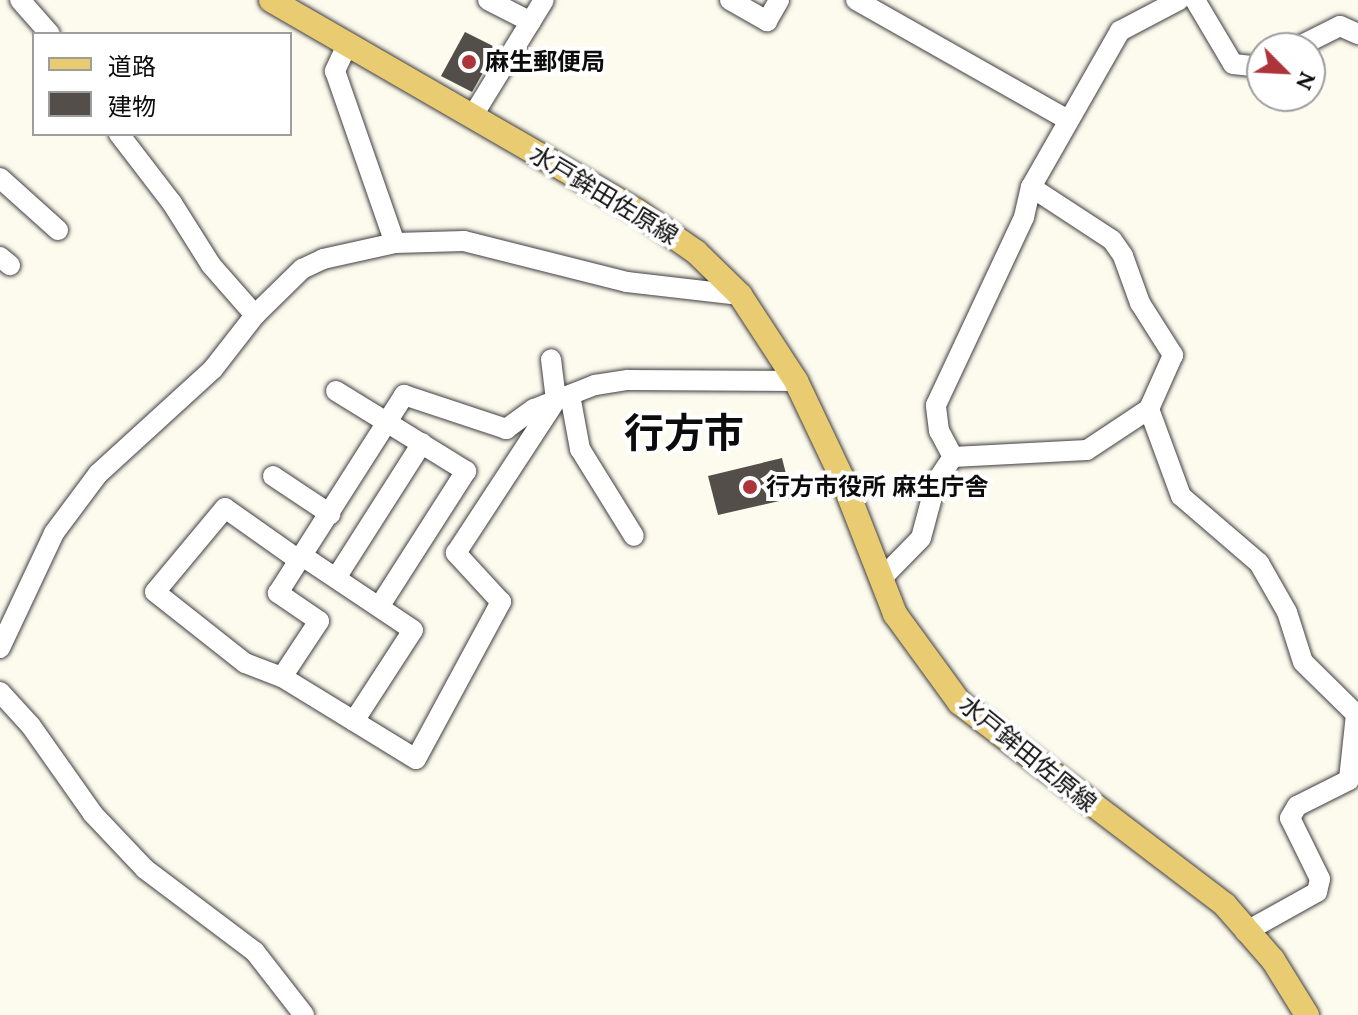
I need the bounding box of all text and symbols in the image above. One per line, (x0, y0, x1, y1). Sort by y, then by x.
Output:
legend (32, 32, 292, 136)
north arrow (1246, 32, 1326, 112)
place label: 麻生郵便局 (485, 48, 605, 76)
text: 道路 (108, 51, 156, 82)
marker: 麻生郵便局 (460, 53, 478, 71)
text: N (1290, 67, 1322, 94)
text: 建物 (108, 91, 156, 122)
street label: 水戸鉾田佐原線 (525, 139, 683, 251)
district label: 行方市 (624, 409, 744, 457)
place label: 行方市役所 麻生庁舎 (766, 473, 988, 501)
marker: 行方市役所 麻生庁舎 (741, 478, 759, 496)
street label: 水戸鉾田佐原線 (954, 690, 1102, 818)

